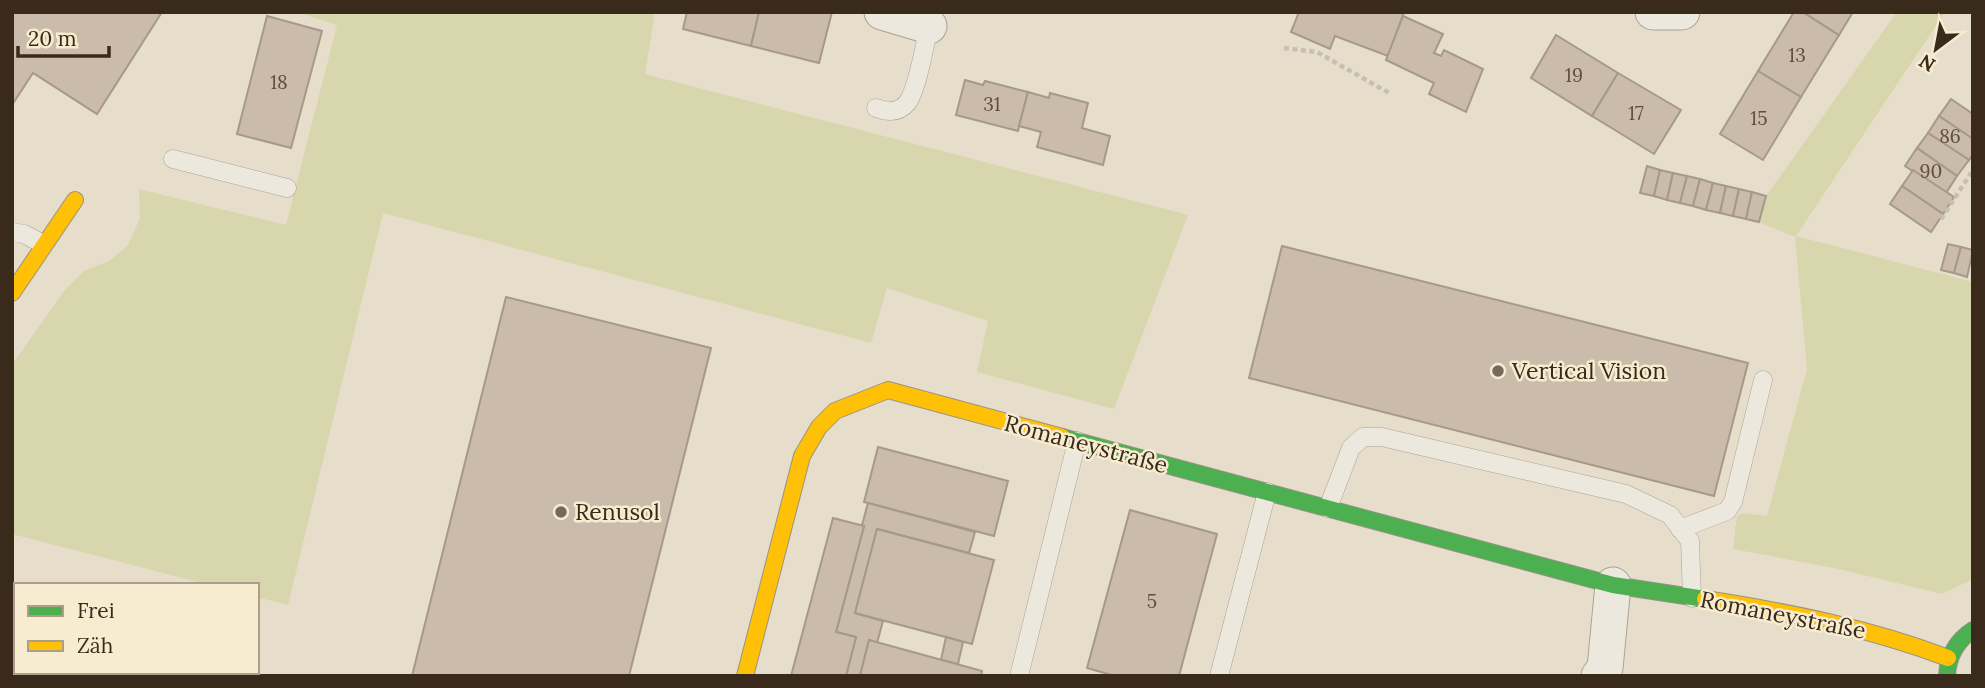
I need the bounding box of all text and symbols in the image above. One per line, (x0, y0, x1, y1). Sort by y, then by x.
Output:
scale bar (18, 14, 108, 58)
north arrow (1901, 14, 1971, 84)
text: 20 m (28, 25, 77, 52)
house number: 13 (1788, 43, 1806, 67)
text: N (1914, 49, 1940, 77)
house number: 19 (1565, 63, 1583, 87)
house number: 18 (270, 70, 288, 94)
house number: 31 (983, 92, 1001, 116)
house number: 17 (1628, 101, 1644, 125)
house number: 15 (1750, 106, 1768, 130)
house number: 86 (1939, 124, 1961, 148)
house number: 90 (1920, 159, 1942, 183)
place label: Vertical Vision (1511, 356, 1666, 385)
marker: Vertical Vision (1490, 363, 1506, 379)
street label: Romaneystraße (1001, 408, 1171, 479)
place label: Renusol (575, 497, 660, 526)
marker: Renusol (553, 504, 569, 520)
legend (14, 583, 259, 674)
street label: Romaneystraße (1698, 584, 1868, 645)
house number: 5 (1147, 589, 1157, 613)
text: Frei (77, 597, 115, 624)
text: Zäh (77, 632, 113, 659)

